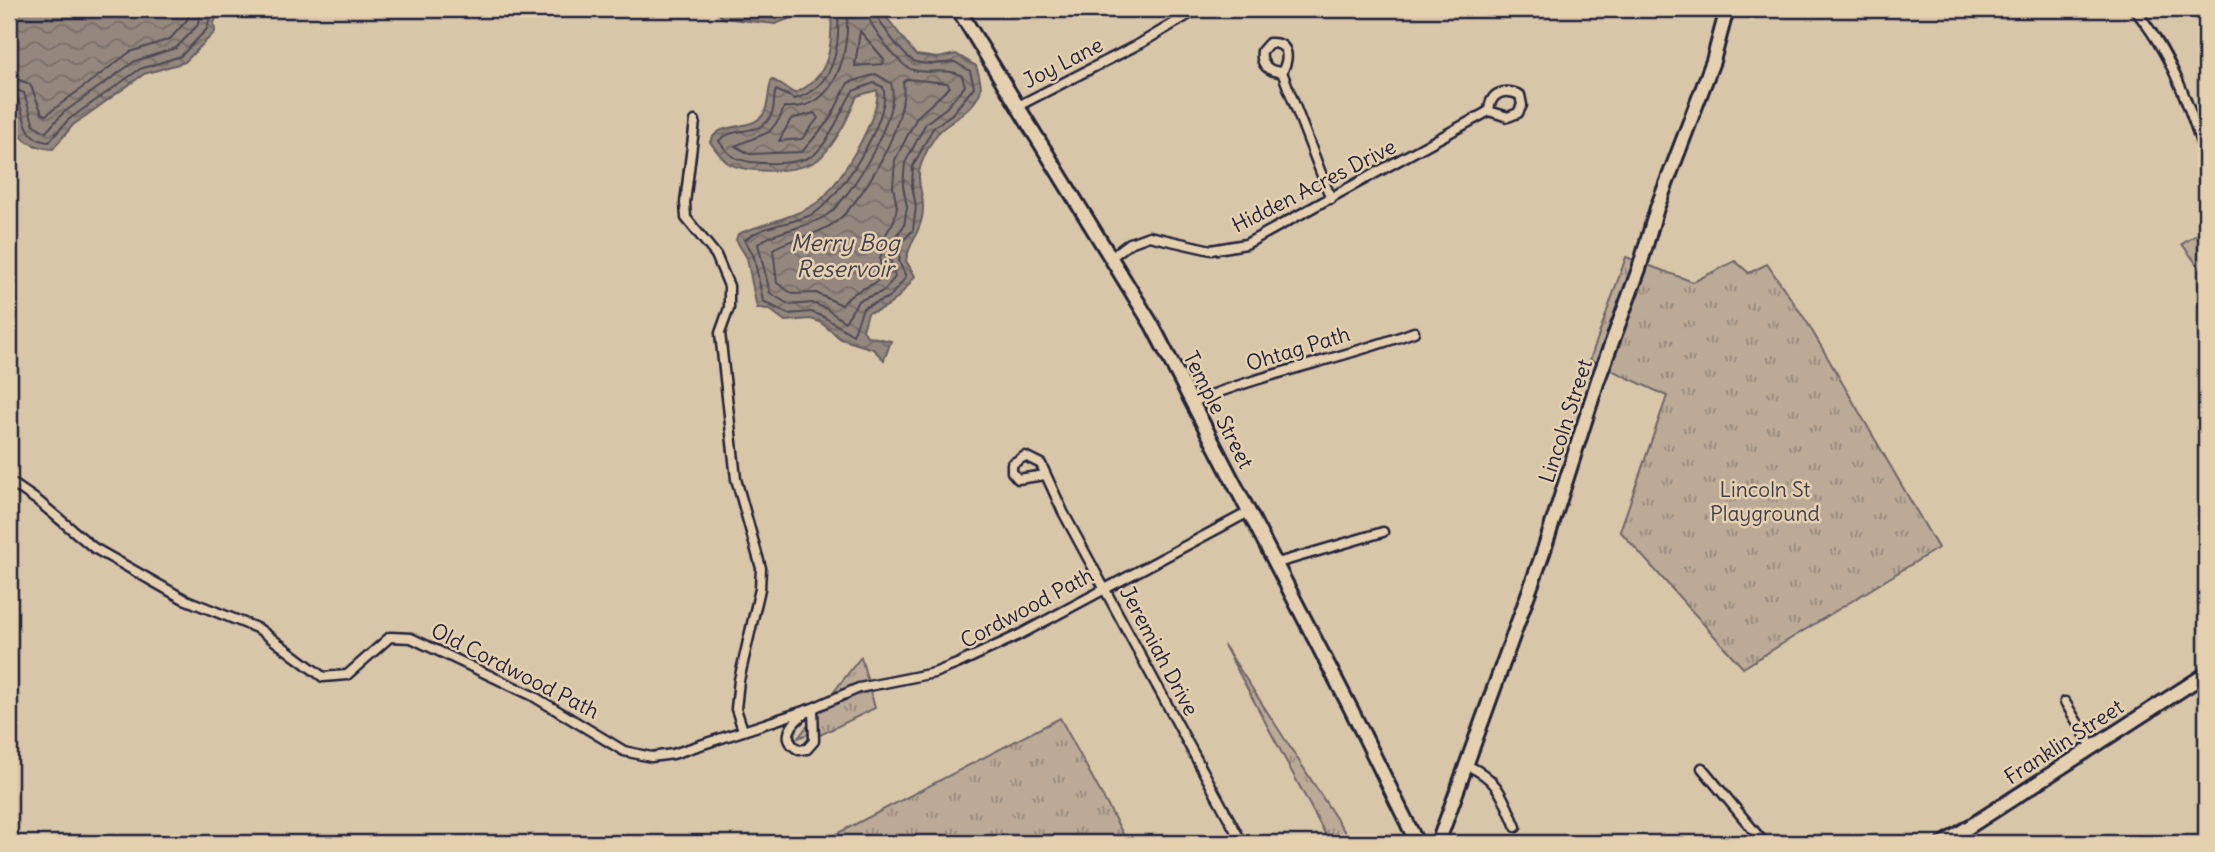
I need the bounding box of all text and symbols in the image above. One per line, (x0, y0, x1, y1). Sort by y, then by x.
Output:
street label: Joy Lane (1018, 31, 1107, 94)
street label: Hidden Acres Drive (1227, 133, 1400, 239)
water label: Merry Bog Reservoir (790, 228, 902, 283)
street label: Ohtag Path (1243, 320, 1353, 377)
street label: Temple Street (1177, 346, 1260, 473)
street label: Lincoln Street (1533, 356, 1598, 486)
park label: Lincoln St Playground (1710, 476, 1820, 527)
street label: Cordwood Path (956, 561, 1098, 654)
street label: Jeremiah Drive (1114, 581, 1205, 720)
street label: Old Cordwood Path (427, 616, 604, 725)
street label: Franklin Street (1999, 693, 2128, 790)

